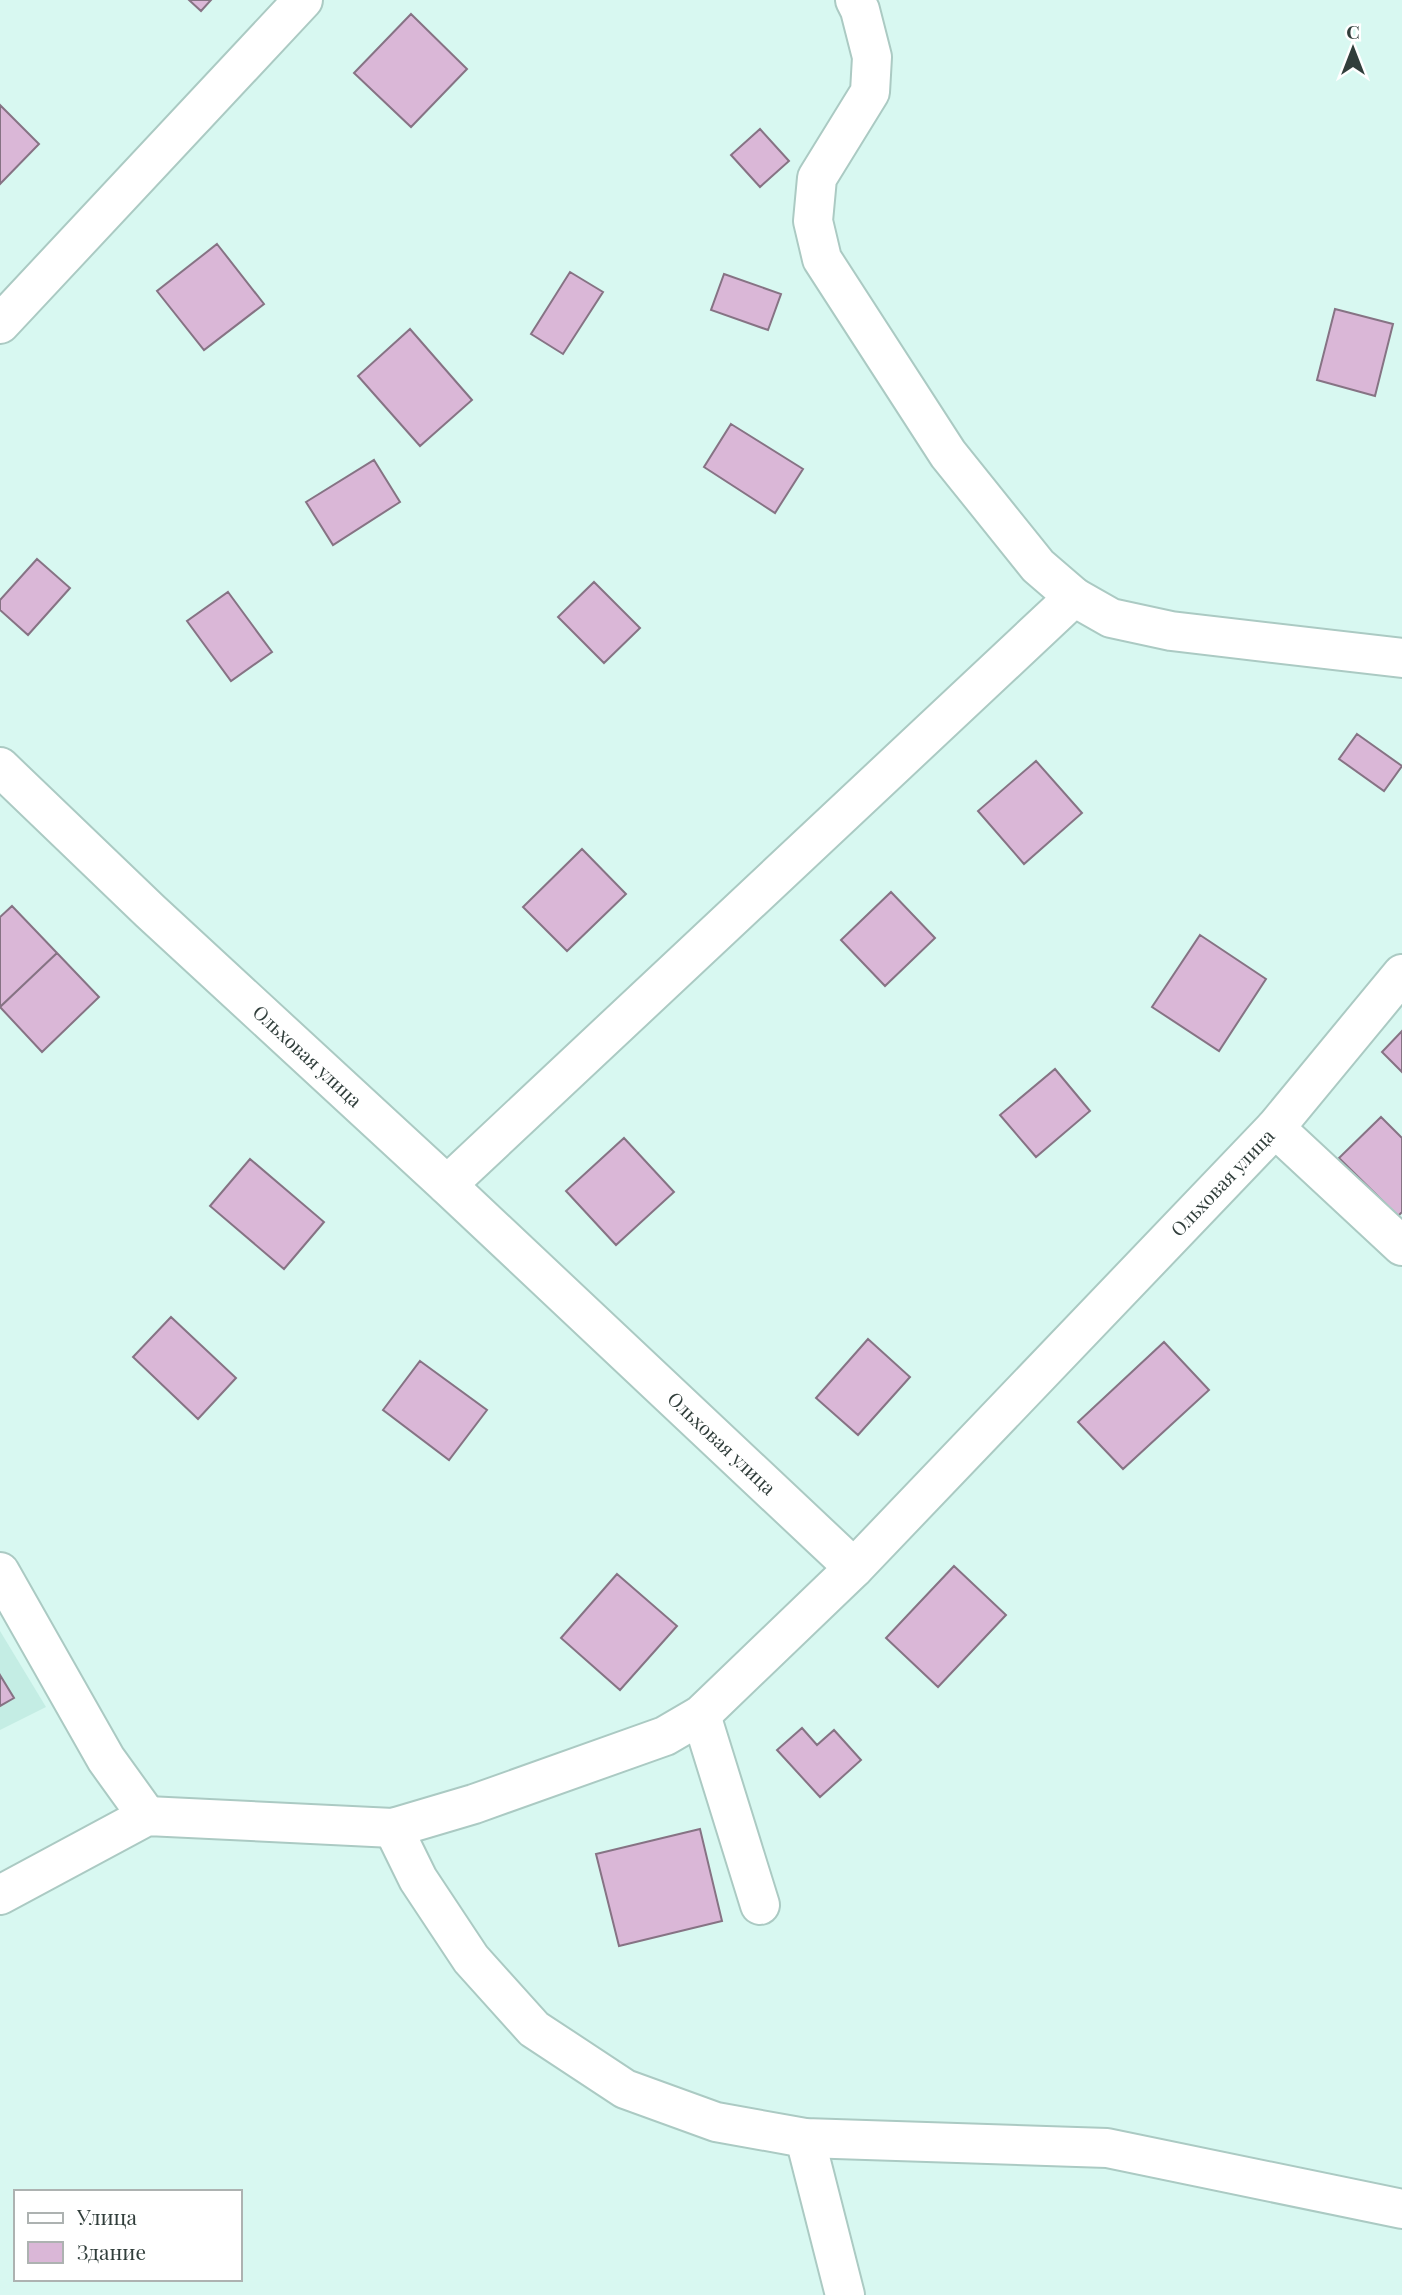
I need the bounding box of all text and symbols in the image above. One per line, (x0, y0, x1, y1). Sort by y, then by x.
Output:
north arrow (1318, 14, 1388, 84)
text: С (1346, 18, 1360, 44)
street label: Ольховая улица (248, 999, 369, 1113)
street label: Ольховая улица (1164, 1122, 1280, 1242)
street label: Ольховая улица (663, 1385, 782, 1500)
legend (14, 2190, 242, 2281)
text: Улица (76, 2202, 138, 2230)
text: Здание (77, 2237, 146, 2265)

